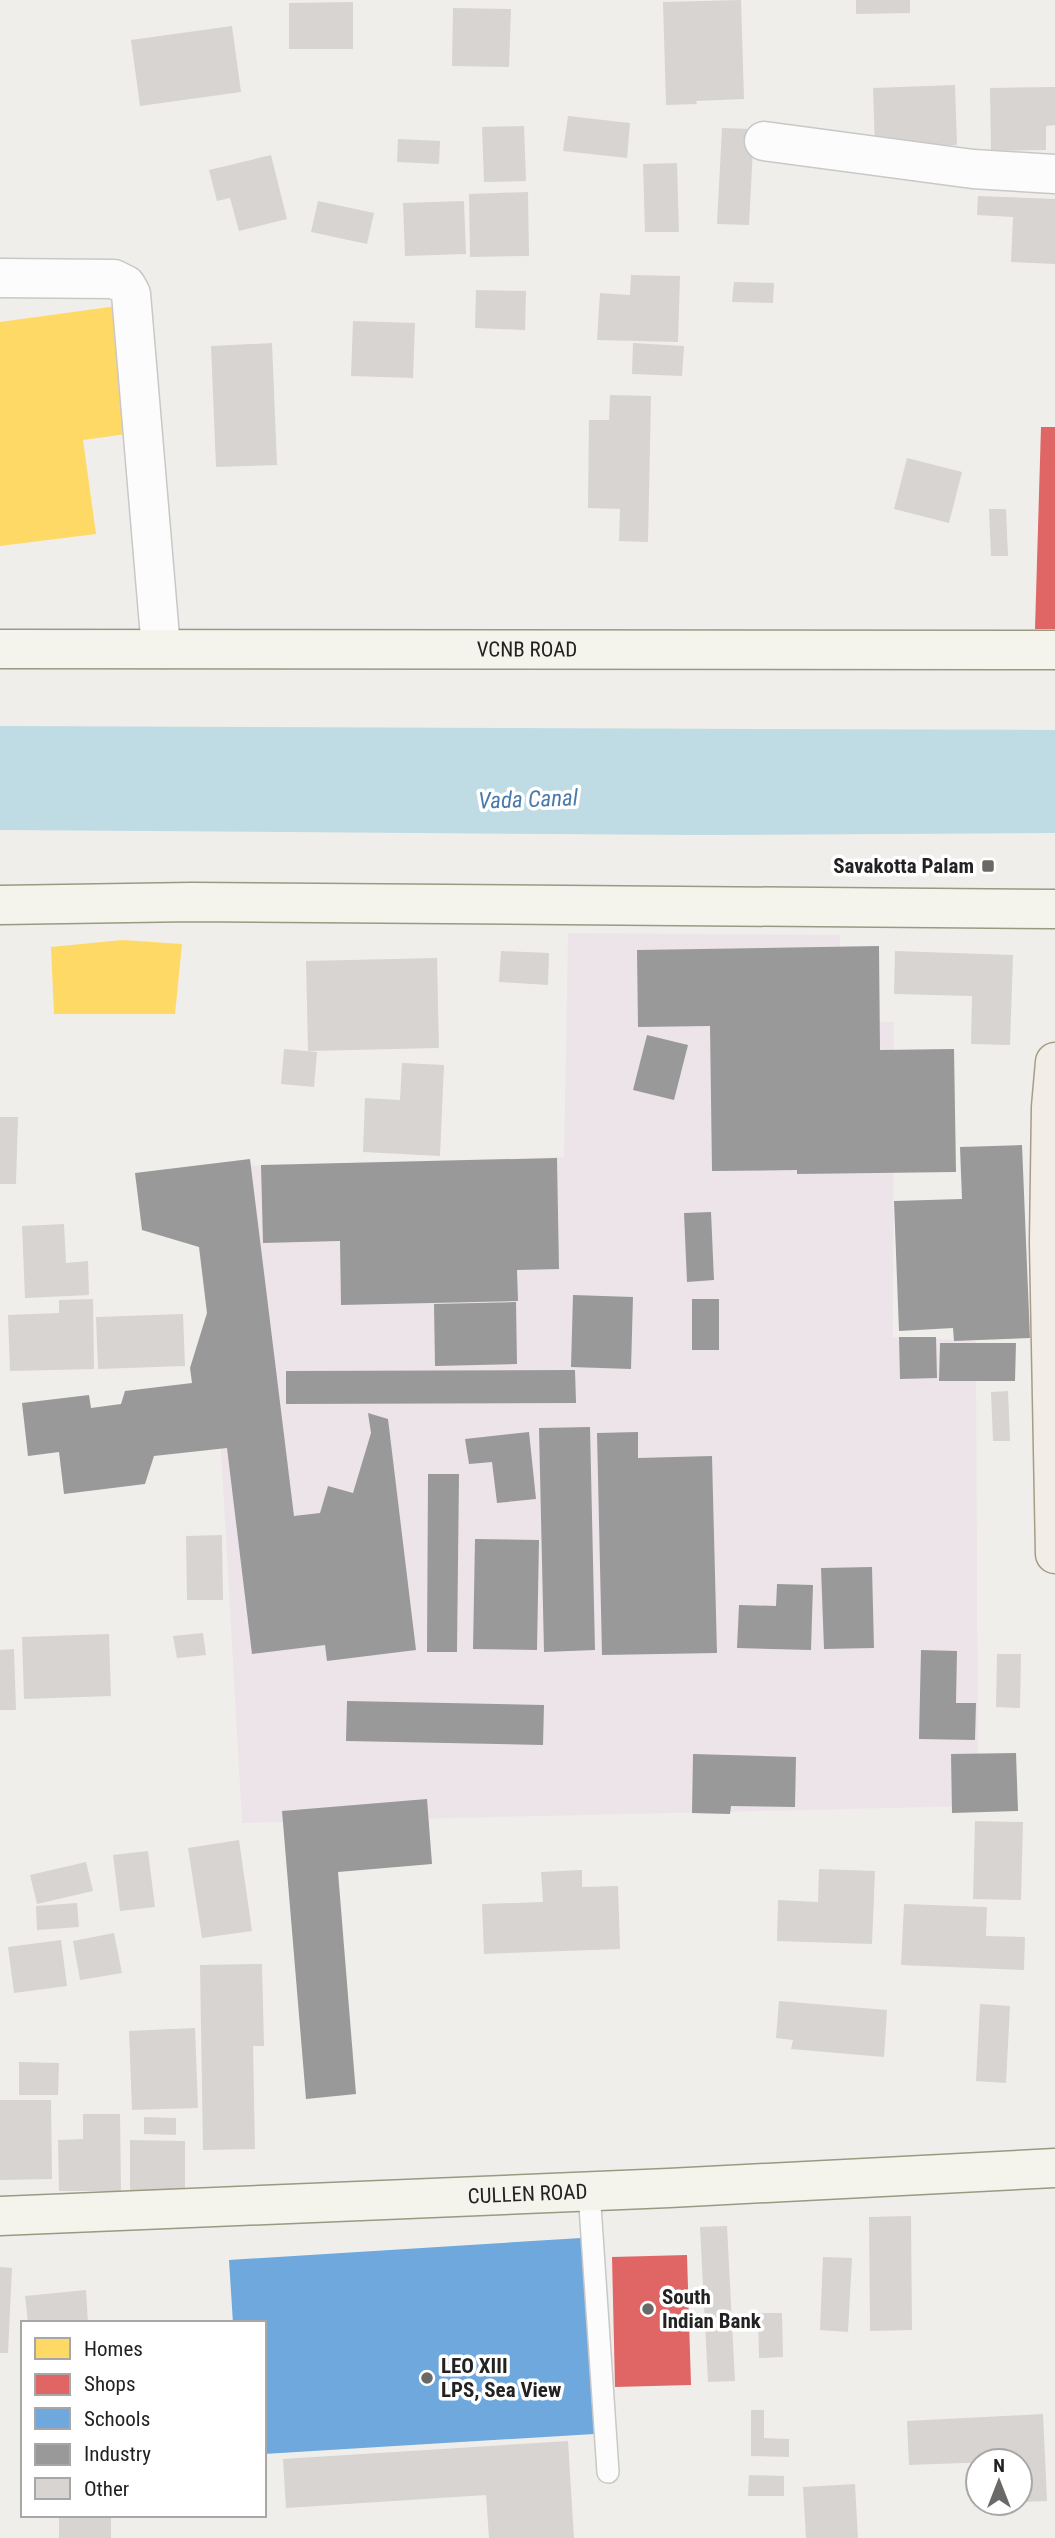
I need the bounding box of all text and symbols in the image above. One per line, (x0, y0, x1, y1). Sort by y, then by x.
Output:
street label: VCNB ROAD (477, 637, 577, 662)
water label: Vada Canal (478, 784, 579, 815)
place label: Savakotta Palam (833, 854, 974, 878)
marker: Savakotta Palam (980, 858, 996, 874)
street label: CULLEN ROAD (467, 2179, 588, 2208)
place label: South Indian Bank (662, 2285, 762, 2333)
marker: South Indian Bank (640, 2301, 656, 2317)
legend (21, 2321, 266, 2517)
text: Homes (84, 2337, 143, 2361)
place label: LEO XIII LPS, Sea View (441, 2354, 561, 2402)
marker: LEO XIII LPS, Sea View (419, 2370, 435, 2386)
text: Shops (84, 2372, 136, 2396)
text: Schools (84, 2407, 150, 2431)
text: Industry (84, 2442, 151, 2466)
north arrow (964, 2447, 1034, 2517)
text: N (993, 2454, 1005, 2477)
text: Other (84, 2477, 129, 2501)

